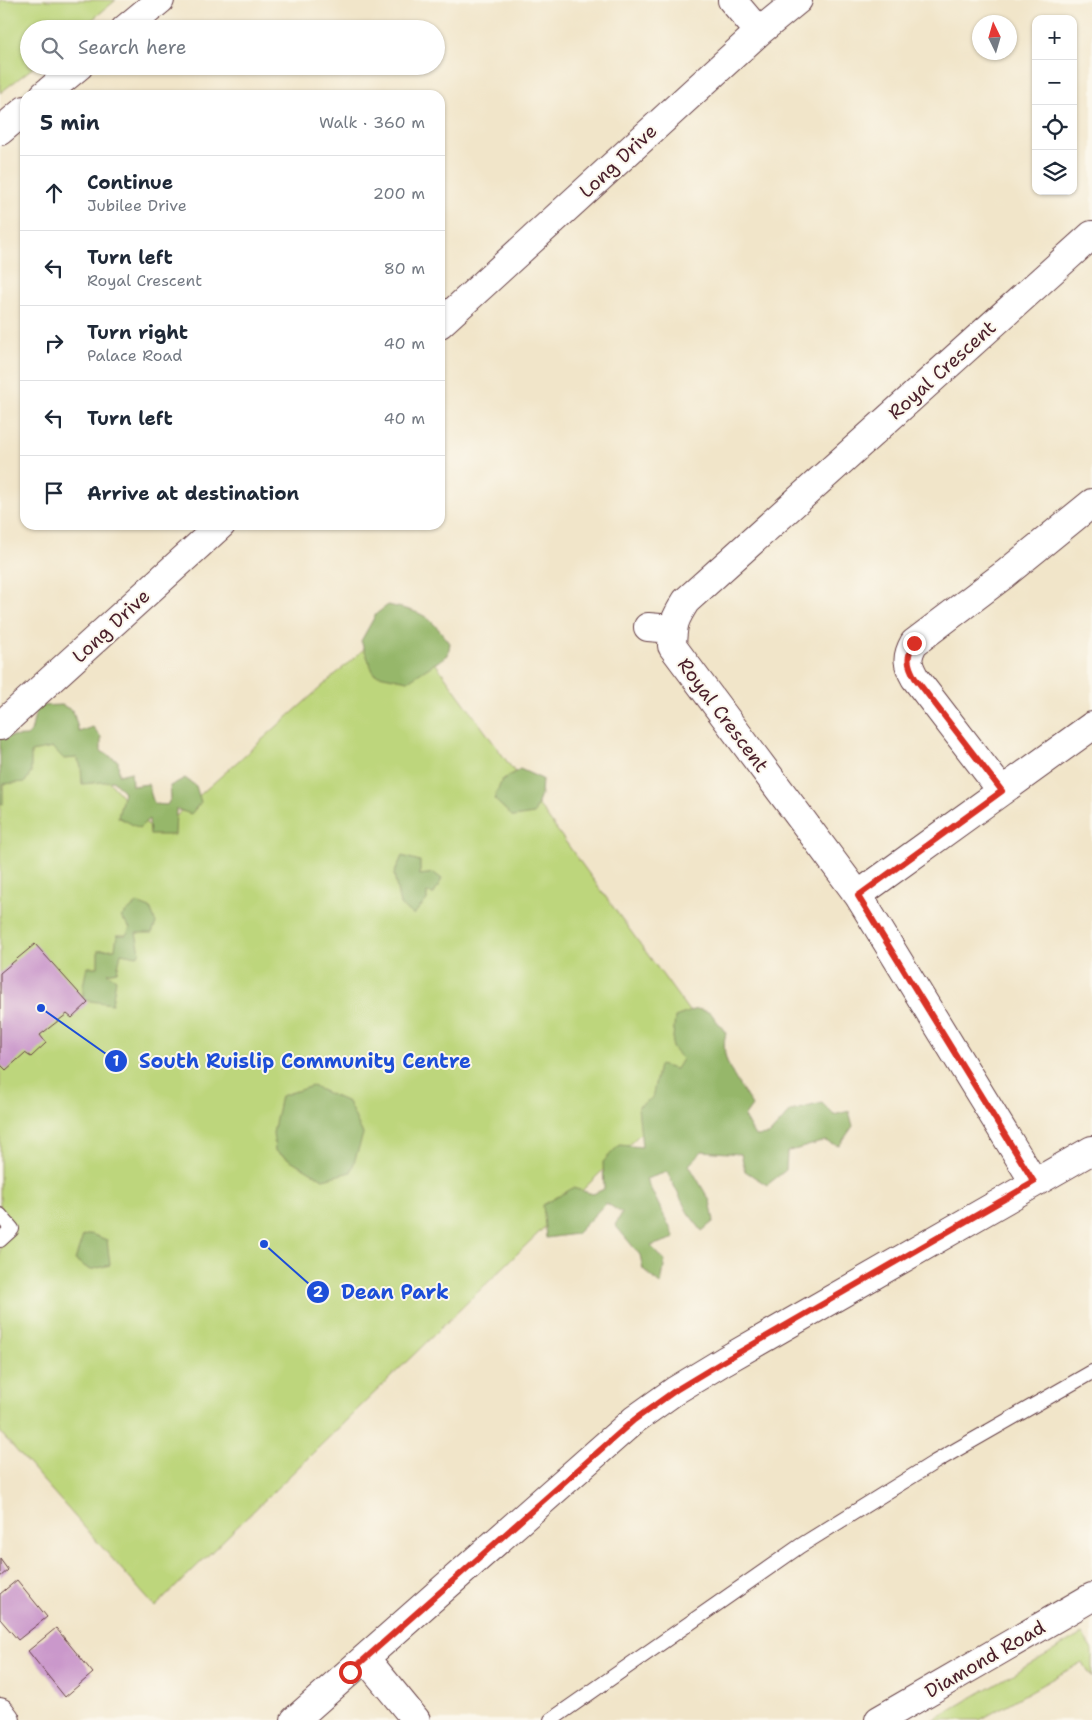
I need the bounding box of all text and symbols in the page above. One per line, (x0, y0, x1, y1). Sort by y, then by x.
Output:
north arrow (972, 15, 1017, 60)
map controls (1032, 15, 1077, 195)
button: + (1032, 15, 1077, 60)
search box (20, 20, 445, 75)
icon: search (38, 34, 66, 62)
text: Search here (78, 35, 187, 60)
button: − (1032, 60, 1077, 105)
button: locate (1032, 105, 1077, 150)
text: 5 min (40, 109, 100, 137)
text: Walk · 360 m (319, 112, 425, 133)
street label: Long Drive (574, 119, 662, 203)
button: layers (1032, 150, 1077, 195)
text: Continue (87, 170, 173, 195)
icon: ahead (40, 179, 68, 207)
text: 200 m (373, 183, 425, 204)
text: Jubilee Drive (87, 195, 187, 216)
text: Turn left (87, 245, 173, 270)
icon: left (40, 254, 68, 282)
text: 80 m (384, 258, 425, 279)
text: Royal Crescent (87, 270, 202, 291)
street label: Royal Crescent (883, 315, 1001, 425)
text: Turn right (87, 320, 188, 345)
icon: right (40, 329, 68, 357)
text: 40 m (383, 333, 425, 354)
text: Palace Road (87, 345, 182, 366)
icon: left (40, 404, 68, 432)
text: Turn left (87, 406, 173, 431)
text: 40 m (383, 408, 425, 429)
icon: arrive (40, 479, 68, 507)
text: Arrive at destination (87, 481, 299, 506)
street label: Long Drive (67, 584, 155, 668)
route end (903, 632, 926, 655)
street label: Royal Crescent (672, 653, 774, 777)
callout: South Ruislip Community Centre (104, 1043, 481, 1078)
text: South Ruislip Community Centre (139, 1048, 471, 1074)
text: 1 (113, 1051, 120, 1071)
callout: Dean Park (306, 1275, 459, 1310)
text: Dean Park (341, 1279, 449, 1305)
text: 2 (313, 1282, 324, 1302)
street label: Diamond Road (920, 1614, 1050, 1704)
route start (339, 1661, 362, 1684)

